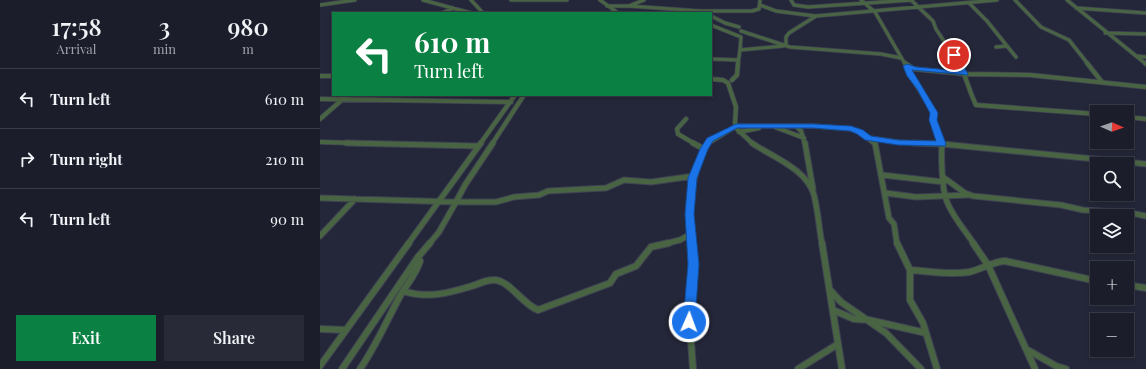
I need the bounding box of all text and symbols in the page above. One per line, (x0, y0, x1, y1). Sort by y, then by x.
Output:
text: 17:58 (51, 10, 102, 42)
text: 3 (159, 10, 170, 42)
text: 980 (227, 10, 269, 42)
text: 610 m (414, 23, 490, 60)
icon: left (348, 28, 400, 80)
pin (937, 38, 971, 72)
text: Arrival (56, 40, 96, 57)
text: min (153, 40, 176, 57)
text: m (242, 40, 254, 57)
icon: arrive (943, 44, 965, 66)
text: Turn left (414, 59, 484, 83)
icon: left (16, 88, 38, 110)
text: Turn left (50, 89, 111, 109)
text: 610 m (265, 89, 304, 109)
north arrow (1090, 105, 1134, 149)
map controls (1090, 105, 1134, 357)
icon: right (16, 148, 38, 170)
text: Turn right (50, 149, 123, 169)
text: 210 m (265, 149, 304, 169)
button: search (1090, 157, 1134, 201)
icon: left (16, 208, 38, 230)
text: Turn left (50, 209, 111, 229)
text: 90 m (270, 209, 304, 229)
button: layers (1090, 209, 1134, 253)
button: + (1090, 261, 1134, 305)
position arrow (668, 301, 710, 343)
button: − (1090, 313, 1134, 357)
button: Exit (16, 315, 156, 361)
button: Share (164, 315, 304, 361)

